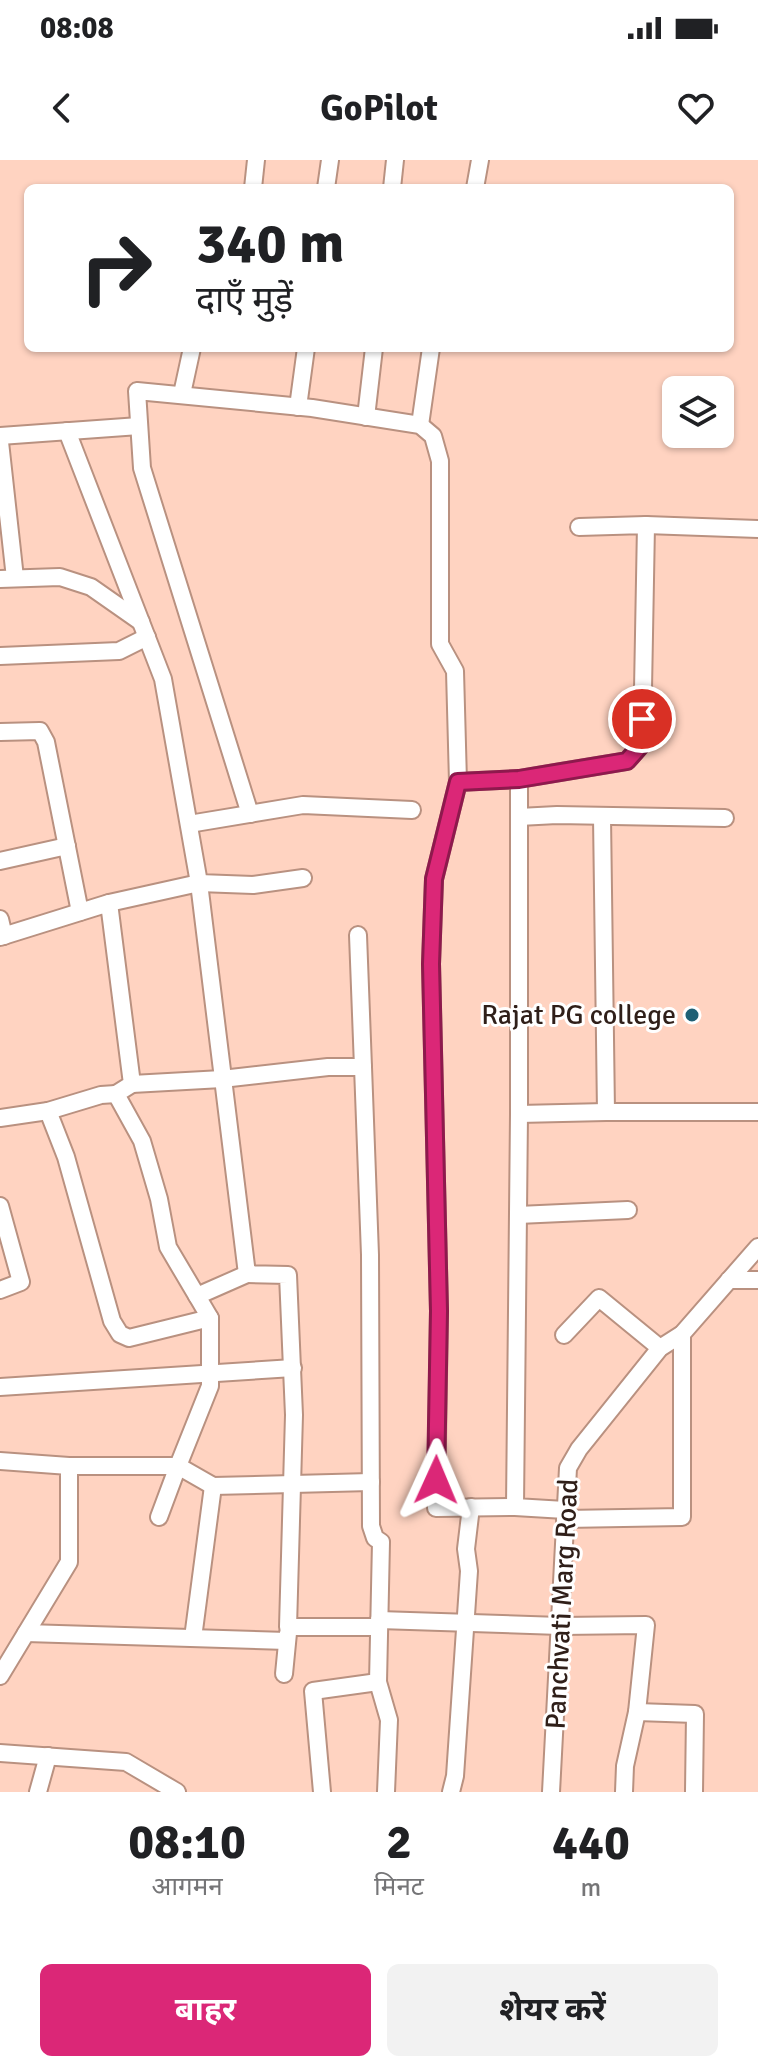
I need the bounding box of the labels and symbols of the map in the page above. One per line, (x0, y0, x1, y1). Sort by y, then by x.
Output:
pin (608, 685, 676, 753)
place label: Rajat PG college (481, 998, 676, 1032)
marker: Rajat PG college (683, 1006, 701, 1024)
position arrow (394, 1438, 478, 1522)
street label: Panchvati Marg Road (538, 1478, 586, 1730)

